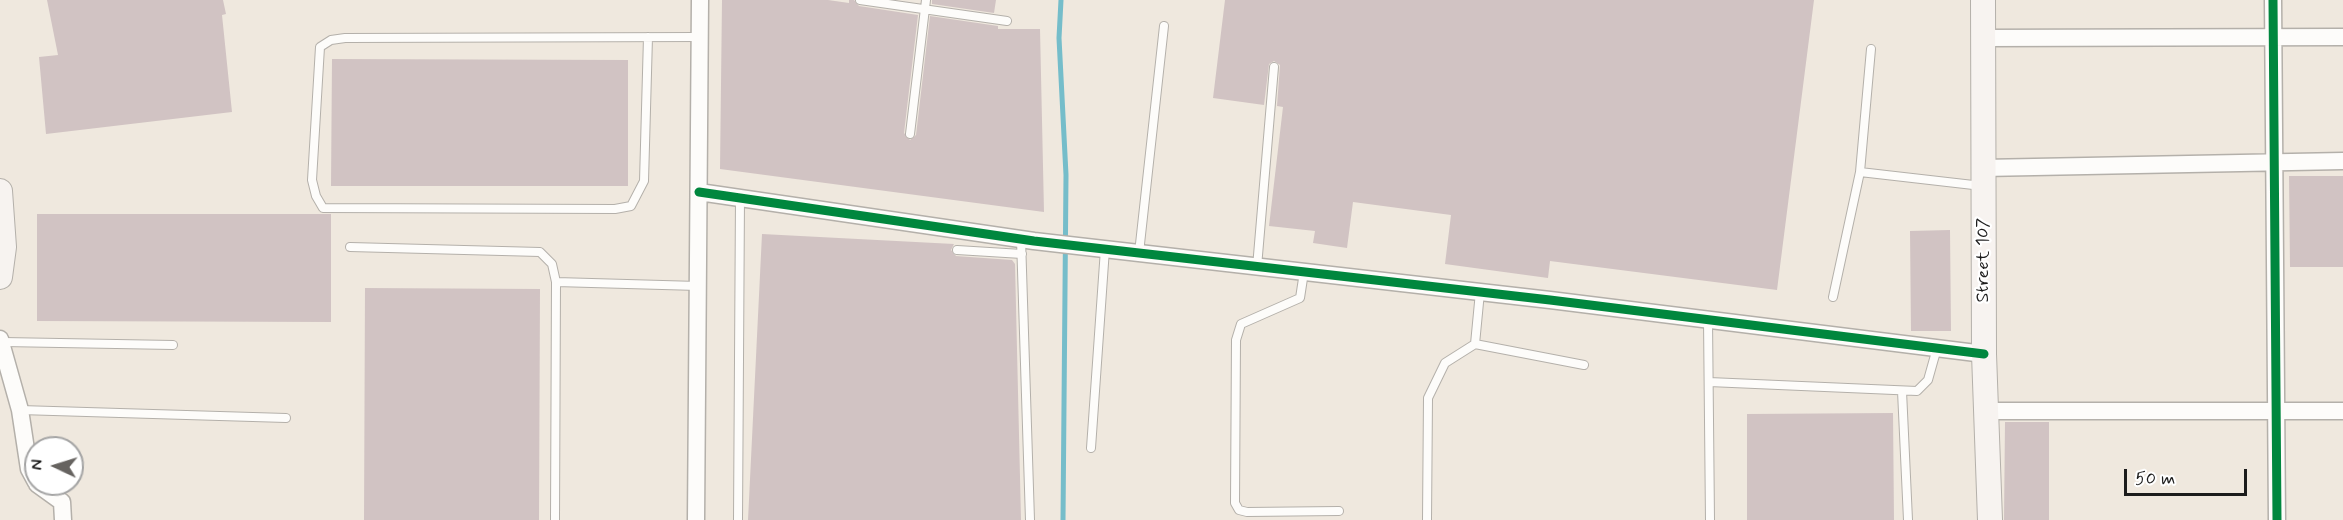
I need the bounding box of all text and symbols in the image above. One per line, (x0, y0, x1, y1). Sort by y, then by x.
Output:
street label: Street 107 (1973, 218, 1995, 302)
north arrow (24, 436, 84, 496)
scale bar (2127, 457, 2250, 495)
text: N (27, 459, 48, 471)
text: 50 m (2135, 467, 2175, 491)

